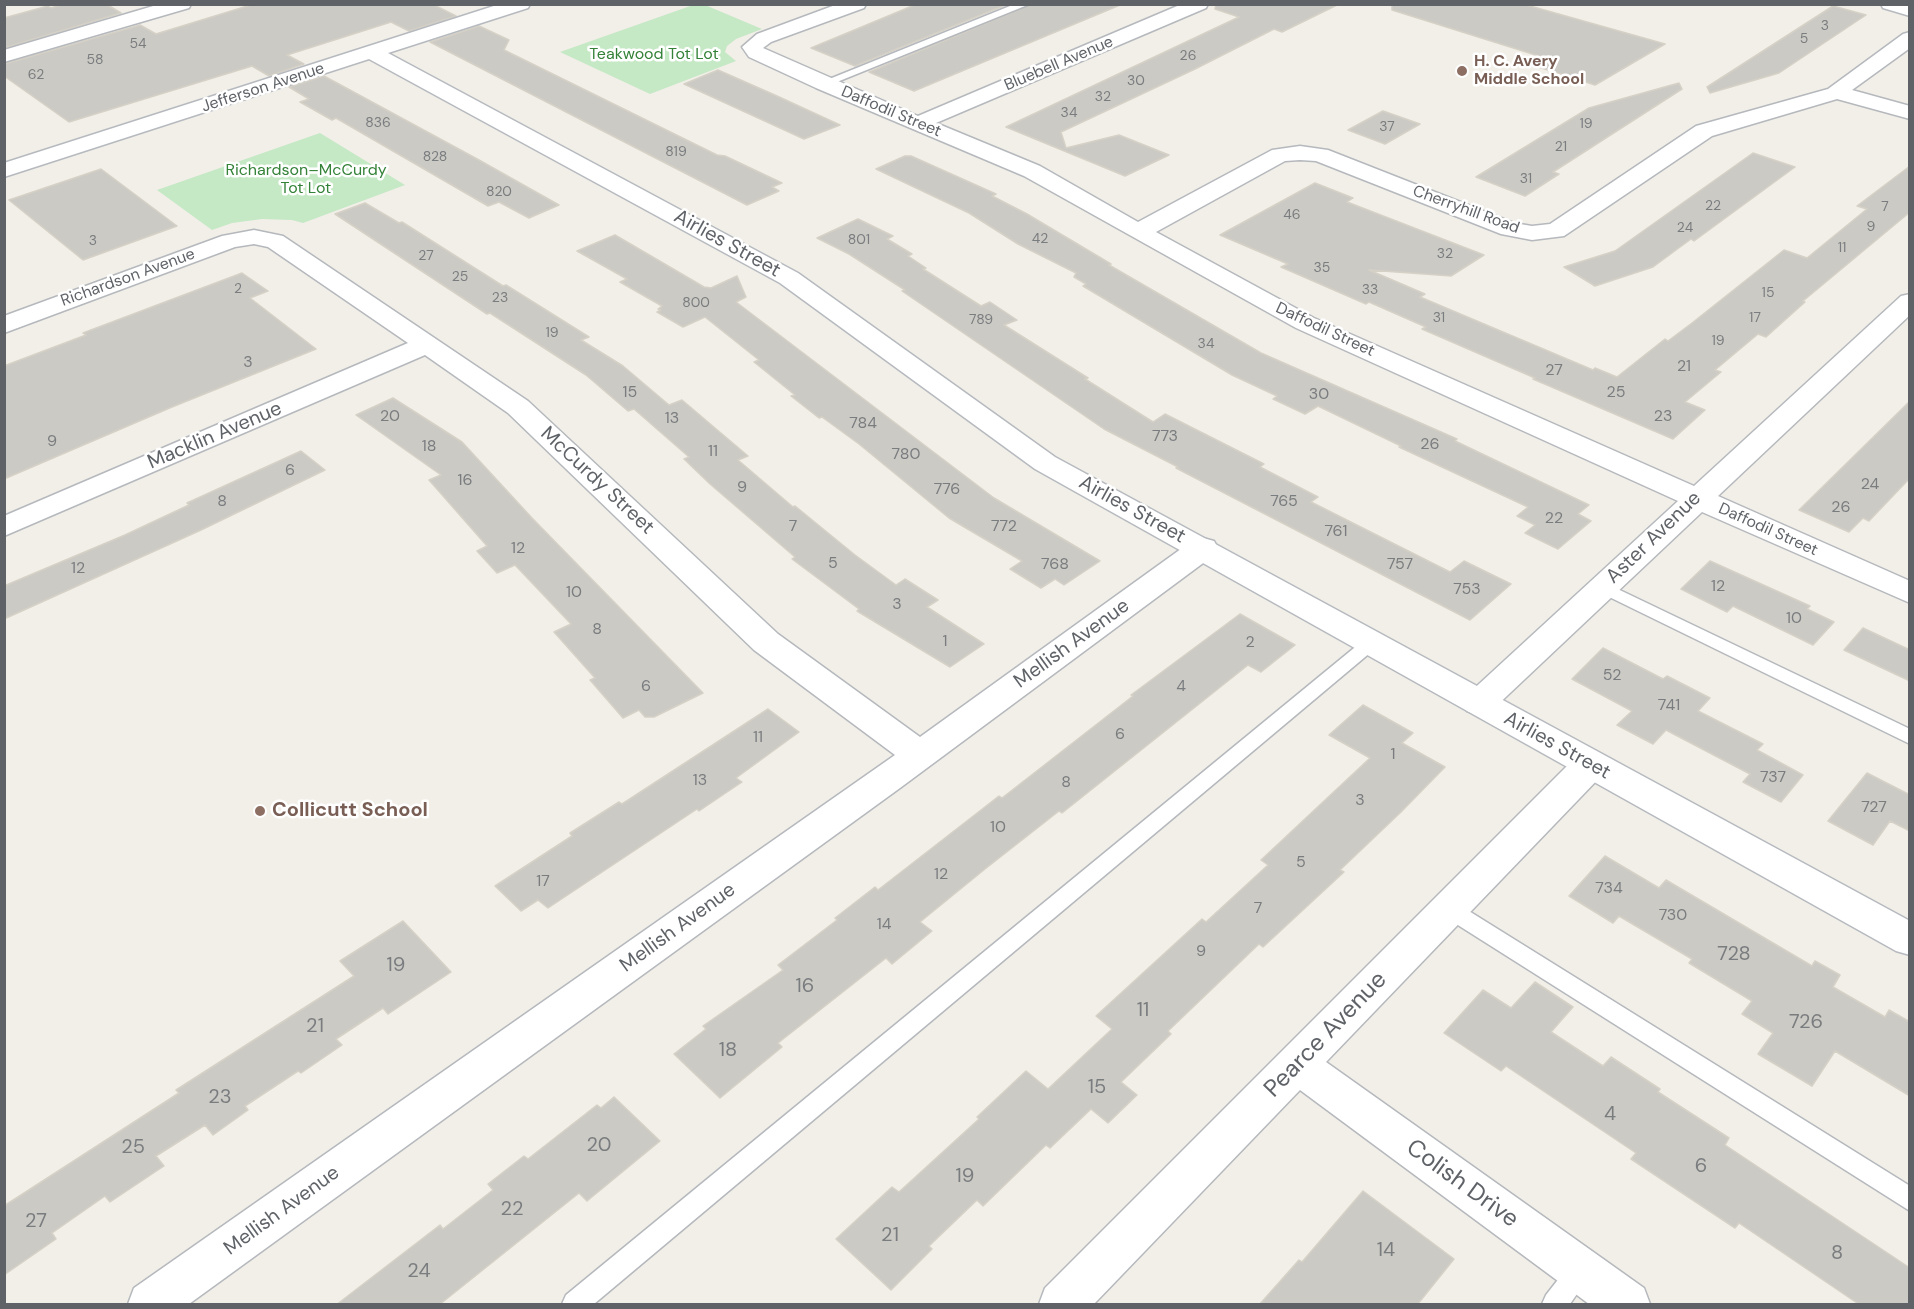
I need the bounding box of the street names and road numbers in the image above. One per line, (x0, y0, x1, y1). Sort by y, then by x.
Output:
street label: Bluebell Avenue (1002, 32, 1116, 96)
street label: Jefferson Avenue (199, 59, 327, 117)
street label: Daffodil Street (838, 82, 944, 142)
street label: Cherryhill Road (1410, 182, 1522, 238)
street label: Airlies Street (670, 205, 784, 283)
street label: Richardson Avenue (58, 245, 198, 311)
street label: Daffodil Street (1273, 299, 1377, 361)
street label: Macklin Avenue (144, 397, 286, 475)
street label: McCurdy Street (535, 422, 659, 540)
street label: Airlies Street (1075, 471, 1189, 549)
street label: Aster Avenue (1602, 487, 1706, 589)
street label: Daffodil Street (1715, 500, 1821, 560)
street label: Mellish Avenue (1010, 594, 1134, 694)
street label: Airlies Street (1500, 707, 1614, 785)
street label: Mellish Avenue (616, 878, 740, 978)
street label: Pearce Avenue (1259, 966, 1393, 1104)
street label: Colish Drive (1400, 1134, 1524, 1234)
street label: Mellish Avenue (220, 1161, 344, 1261)

